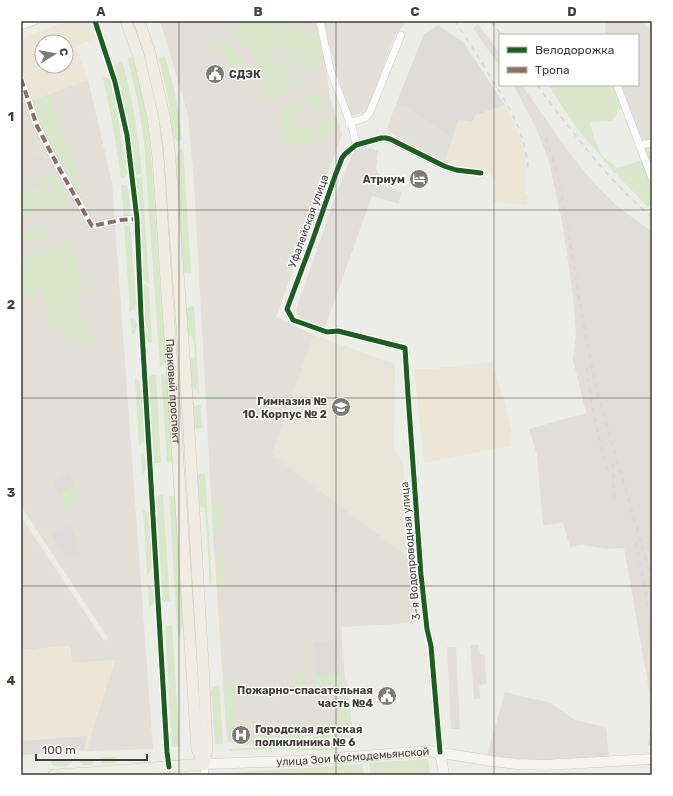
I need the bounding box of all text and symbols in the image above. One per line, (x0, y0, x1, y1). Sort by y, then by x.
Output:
text: A (96, 4, 106, 19)
text: B (253, 4, 263, 19)
text: C (410, 4, 420, 19)
text: D (567, 4, 577, 19)
north arrow (34, 34, 74, 74)
legend (499, 34, 639, 86)
text: Велодорожка (535, 43, 614, 57)
text: С (56, 47, 70, 57)
public building icon: СДЭК (204, 63, 226, 85)
text: Тропа (535, 63, 570, 77)
place label: СДЭК (229, 68, 261, 81)
text: 1 (8, 109, 14, 124)
hotel icon: Атриум (408, 168, 430, 190)
street label: Уфалейская улица (286, 173, 331, 269)
place label: Атриум (363, 173, 405, 186)
text: 2 (7, 297, 15, 312)
street label: Парковый проспект (163, 338, 183, 445)
place label: Гимназия № 10. Корпус № 2 (243, 395, 327, 421)
school or university icon: Гимназия № 10. Корпус № 2 (330, 396, 352, 418)
street label: 3-я Водопроводная улица (398, 481, 423, 621)
text: 3 (7, 485, 16, 500)
text: 4 (7, 673, 16, 688)
place label: Пожарно-спасательная часть №4 (237, 684, 373, 710)
public building icon: Пожарно-спасательная часть №4 (376, 685, 398, 707)
place label: Городская детская поликлиника № 6 (255, 723, 362, 749)
hospital icon: Городская детская поликлиника № 6 (230, 724, 252, 746)
scale bar (36, 736, 147, 762)
text: 100 m (42, 743, 76, 757)
street label: улица Зои Космодемьянской (276, 745, 430, 769)

